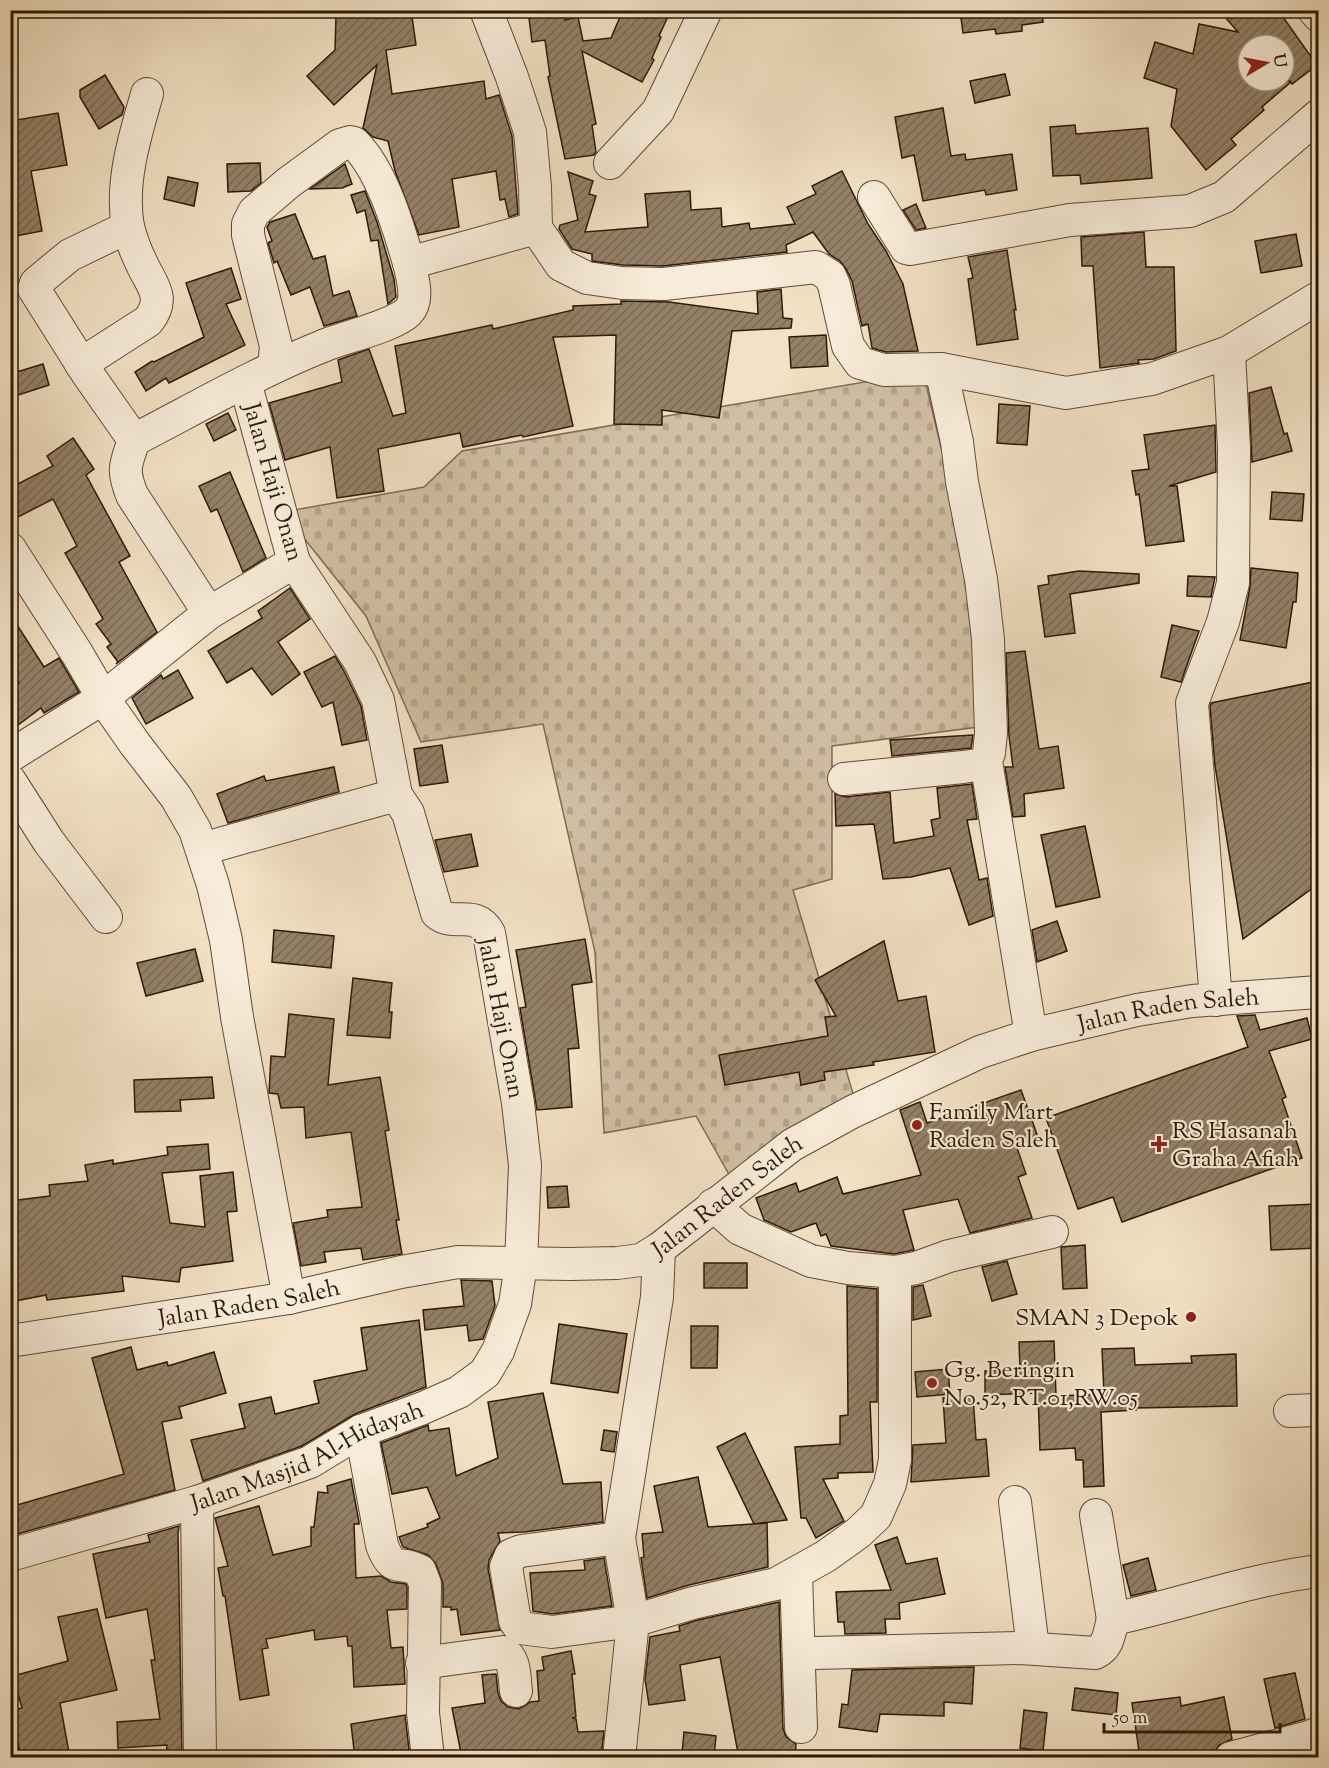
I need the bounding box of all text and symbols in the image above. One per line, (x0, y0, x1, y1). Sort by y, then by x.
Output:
north arrow (1236, 33, 1296, 93)
text: U (1266, 52, 1291, 70)
street label: Jalan Haji Onan (233, 397, 311, 566)
street label: Jalan Haji Onan (467, 933, 532, 1102)
street label: Jalan Raden Saleh (1072, 981, 1261, 1043)
place label: Family Mart Raden Saleh (929, 1096, 1058, 1158)
place label: RS Hasanah Graha Afiah (1172, 1115, 1300, 1177)
marker: Family Mart Raden Saleh (910, 1118, 924, 1132)
street label: Jalan Raden Saleh (645, 1127, 810, 1269)
marker: RS Hasanah Graha Afiah (1150, 1135, 1168, 1153)
street label: Jalan Raden Saleh (154, 1272, 344, 1337)
place label: SMAN 3 Depok (1015, 1302, 1179, 1336)
marker: SMAN 3 Depok (1184, 1310, 1198, 1324)
place label: Gg. Beringin No.52, RT.01,RW.05 (944, 1354, 1138, 1416)
marker: Gg. Beringin No.52, RT.01,RW.05 (925, 1376, 939, 1390)
street label: Jalan Masjid Al-Hidayah (185, 1394, 429, 1522)
scale bar (1104, 1696, 1280, 1734)
text: 50 m (1112, 1706, 1148, 1732)

